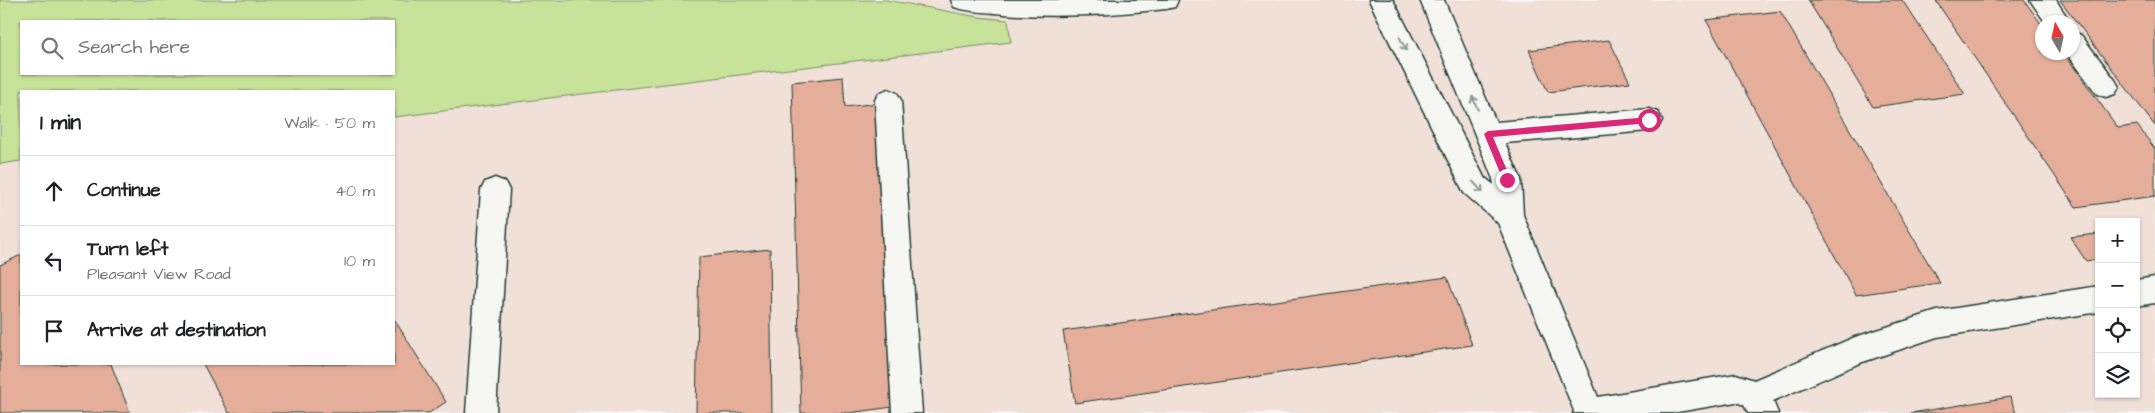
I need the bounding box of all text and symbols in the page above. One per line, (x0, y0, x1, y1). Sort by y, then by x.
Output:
north arrow (2035, 15, 2080, 60)
search box (20, 20, 395, 75)
icon: search (38, 34, 66, 62)
text: Search here (78, 34, 190, 61)
one-way arrow (1398, 36, 1408, 51)
one-way arrow (1469, 96, 1479, 111)
text: 1 min (40, 108, 81, 137)
route start (1638, 109, 1661, 132)
text: Walk · 50 m (284, 112, 375, 134)
route end (1496, 169, 1519, 192)
icon: ahead (40, 177, 68, 205)
text: Continue (87, 177, 161, 204)
text: 40 m (335, 180, 375, 202)
one-way arrow (1472, 181, 1484, 194)
map controls (2095, 218, 2140, 398)
button: + (2095, 218, 2140, 263)
text: Turn left (87, 236, 168, 263)
icon: left (40, 247, 68, 275)
text: 10 m (344, 250, 375, 272)
text: Pleasant View Road (87, 263, 231, 285)
button: − (2095, 263, 2140, 308)
button: locate (2095, 308, 2140, 353)
icon: arrive (40, 317, 68, 345)
text: Arrive at destination (87, 317, 266, 344)
button: layers (2095, 353, 2140, 398)

